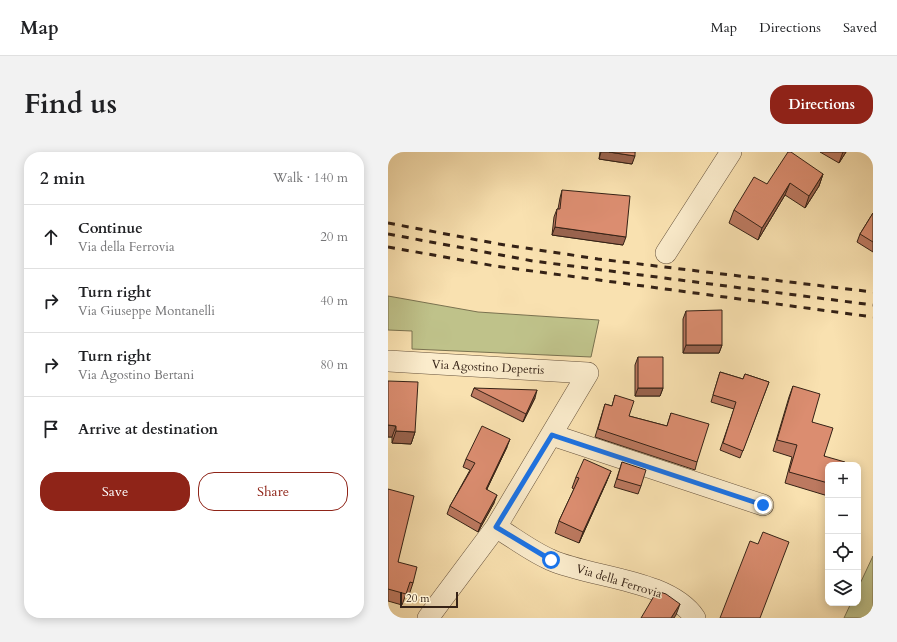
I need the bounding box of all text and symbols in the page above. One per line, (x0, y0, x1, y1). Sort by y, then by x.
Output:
text: Map (20, 15, 59, 41)
text: Map (711, 18, 737, 37)
text: Directions (759, 18, 821, 37)
text: Saved (843, 18, 877, 37)
text: Find us (24, 85, 117, 123)
button: Directions (770, 85, 873, 124)
text: 2 min (40, 167, 85, 190)
text: Walk · 140 m (273, 169, 348, 187)
text: Continue (78, 218, 143, 238)
icon: ahead (40, 226, 62, 248)
text: 20 m (320, 228, 348, 246)
text: Via della Ferrovia (78, 238, 175, 256)
text: Turn right (78, 282, 151, 302)
icon: right (40, 290, 62, 312)
text: 40 m (320, 292, 348, 310)
text: Via Giuseppe Montanelli (78, 302, 215, 320)
text: Turn right (78, 346, 151, 366)
icon: right (40, 354, 62, 376)
text: 80 m (320, 356, 348, 374)
street label: Via Agostino Depetris (431, 356, 545, 378)
text: Via Agostino Bertani (78, 366, 194, 384)
icon: arrive (40, 418, 62, 440)
text: Arrive at destination (78, 419, 218, 439)
map controls (825, 462, 861, 606)
button: + (825, 462, 861, 498)
button: Save (40, 472, 190, 511)
button: Share (198, 472, 348, 511)
route end (754, 496, 772, 514)
button: − (825, 498, 861, 534)
button: locate (825, 534, 861, 570)
route start (542, 551, 560, 569)
street label: Via della Ferrovia (574, 560, 665, 602)
button: layers (825, 570, 861, 606)
scale bar (400, 590, 458, 609)
text: 20 m (406, 591, 430, 606)

